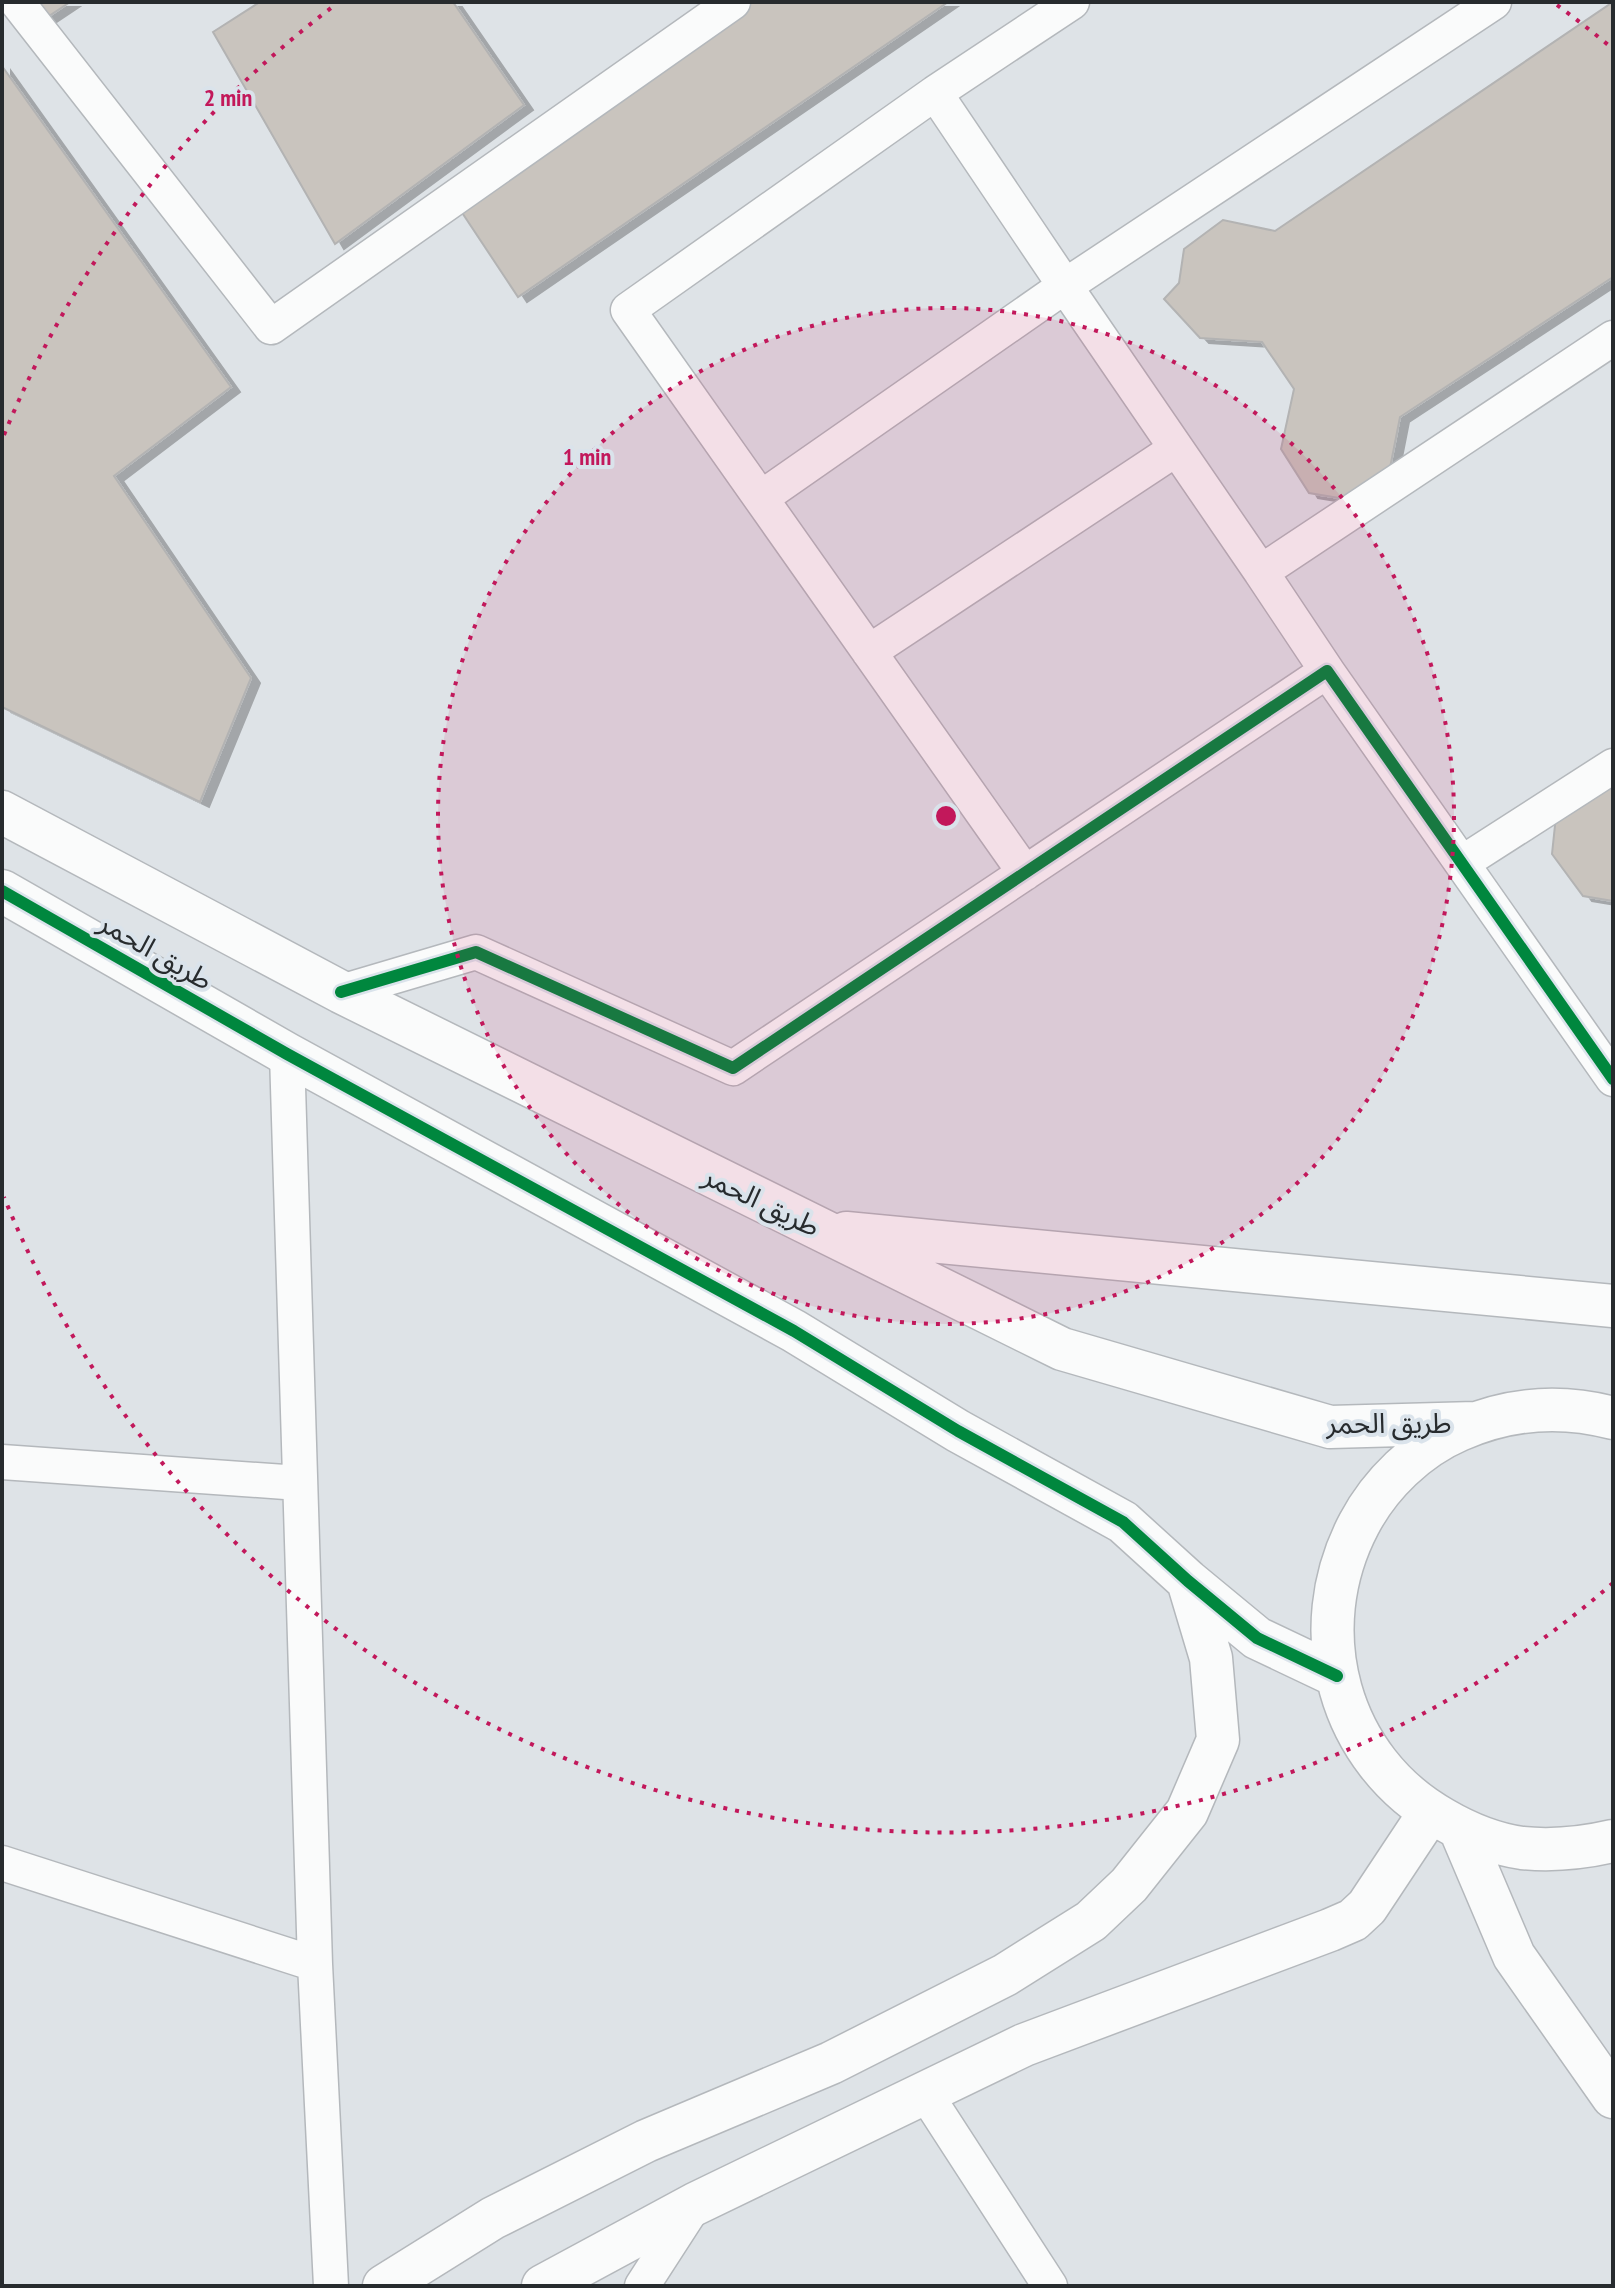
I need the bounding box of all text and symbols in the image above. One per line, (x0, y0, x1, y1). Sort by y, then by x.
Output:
text: 2 min (204, 82, 252, 113)
text: 1 min (563, 441, 611, 472)
centre of rings (932, 802, 960, 830)
street label: طريق الحمر (92, 903, 220, 998)
street label: طريق الحمر (697, 1156, 827, 1245)
street label: طريق الحمر (1325, 1404, 1452, 1441)

